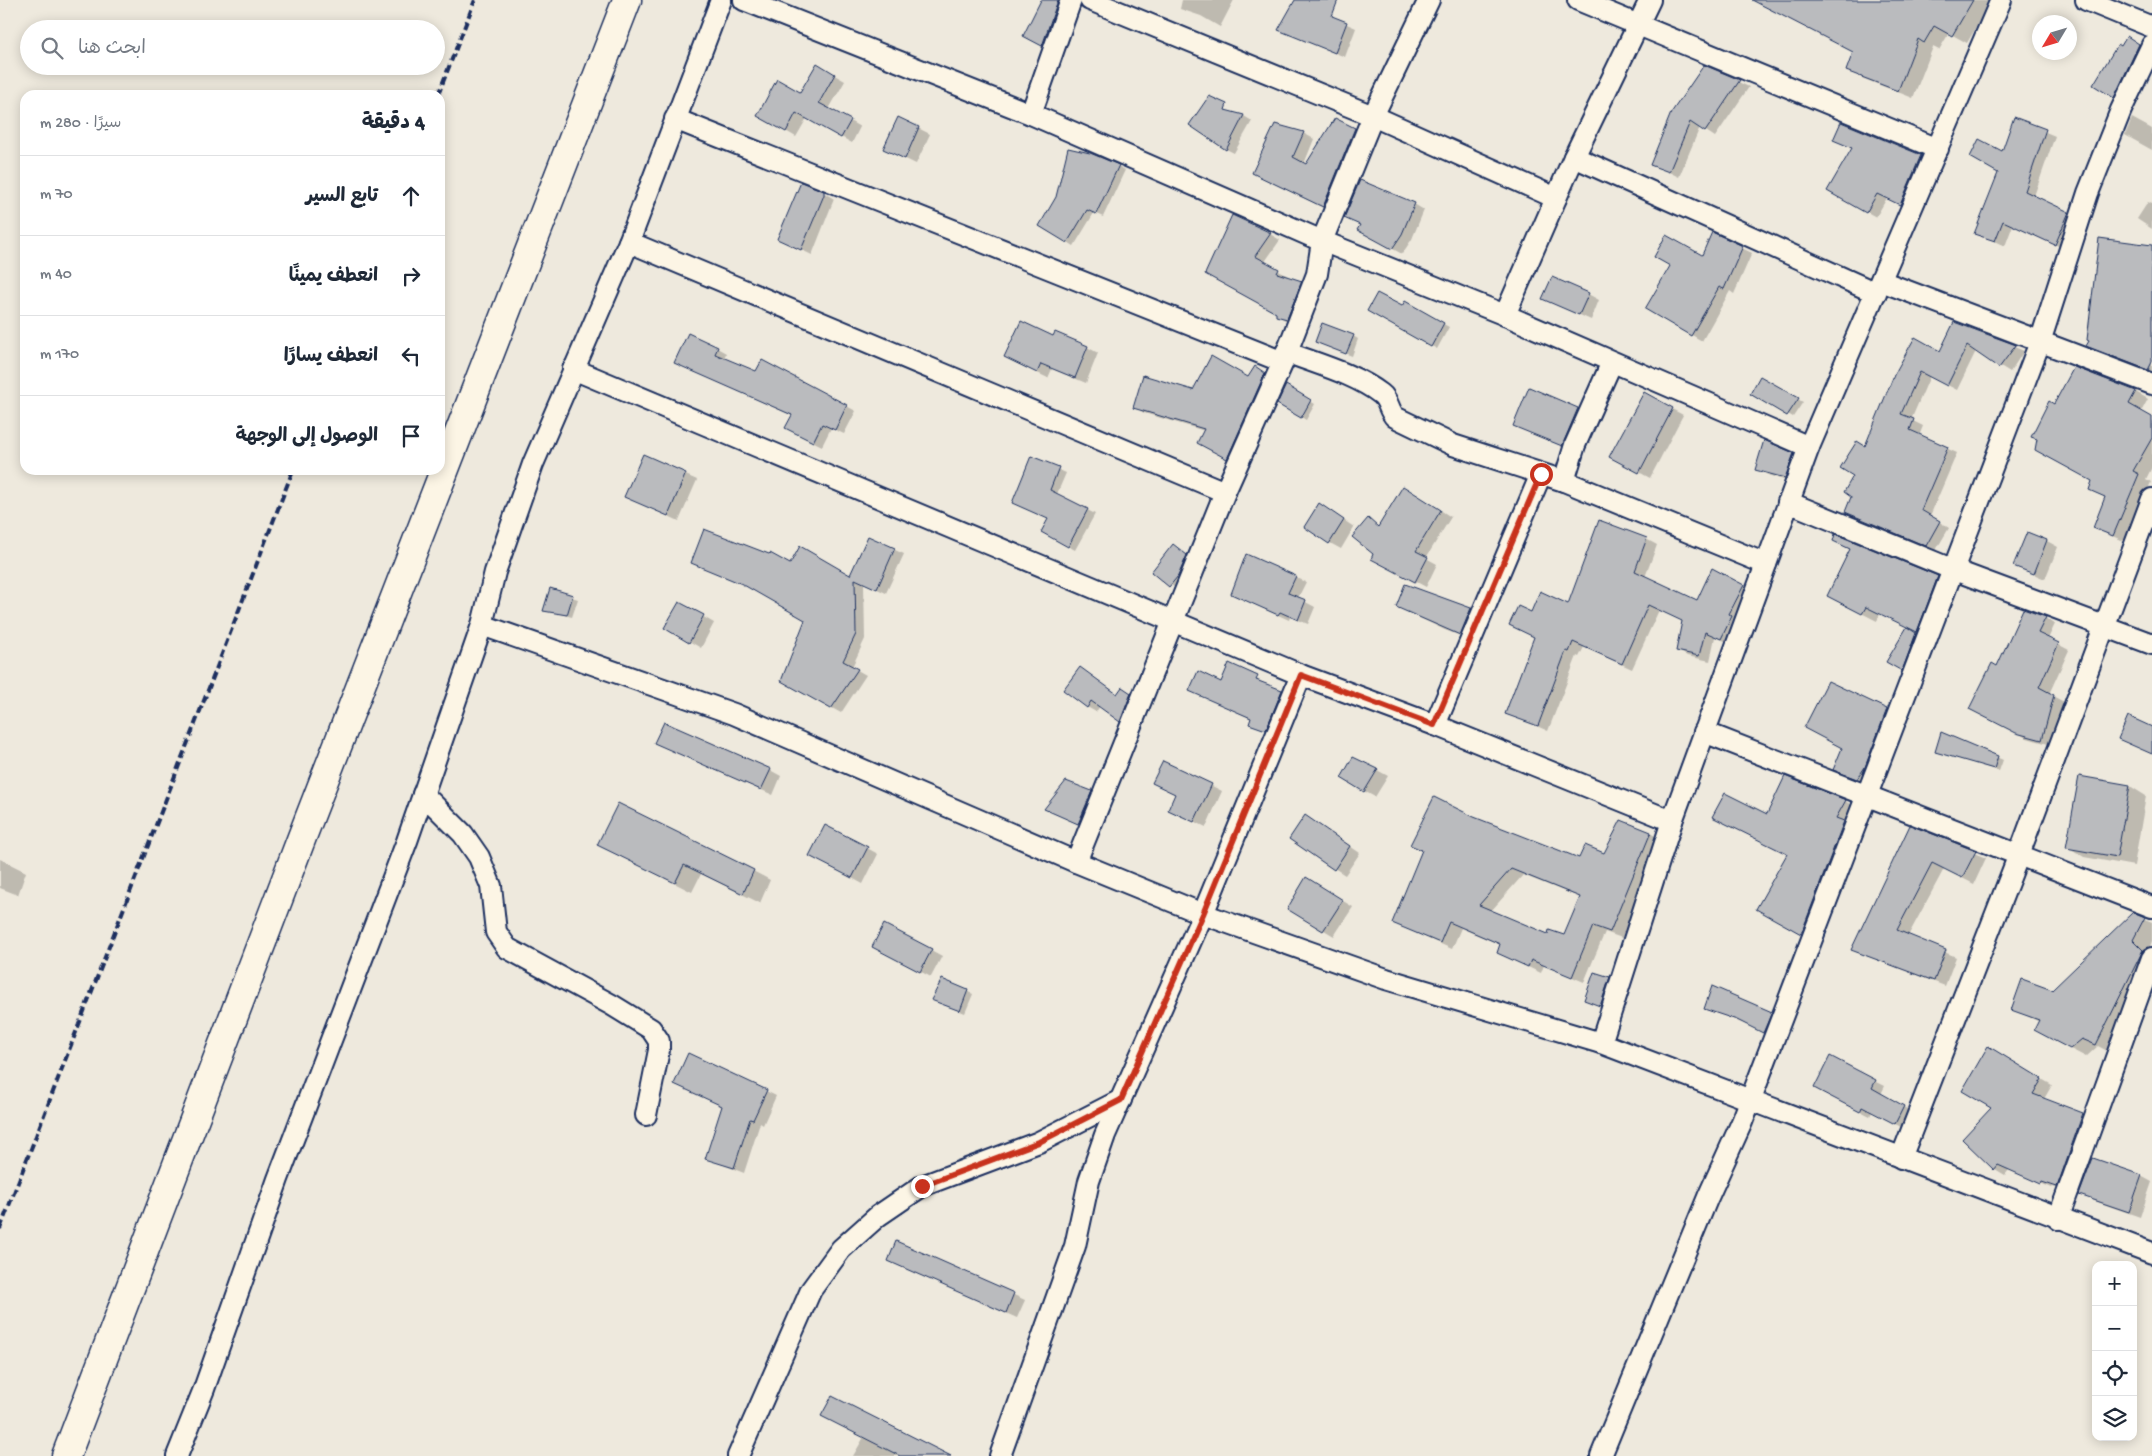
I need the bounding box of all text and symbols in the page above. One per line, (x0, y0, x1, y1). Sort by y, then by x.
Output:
north arrow (2032, 15, 2077, 60)
search box (20, 20, 445, 75)
icon: search (38, 34, 66, 62)
text: ابحث هنا (78, 38, 146, 61)
text: 4 دقيقة (362, 112, 425, 137)
text: سيرًا · 280 m (40, 115, 121, 134)
icon: ahead (397, 182, 425, 210)
text: 70 m (40, 186, 73, 205)
text: تابع السير (306, 186, 378, 209)
icon: right (397, 262, 425, 290)
text: 40 m (40, 266, 72, 285)
text: انعطف يمينًا (289, 266, 378, 289)
icon: left (397, 342, 425, 370)
text: 170 m (40, 346, 79, 365)
text: انعطف يسارًا (284, 346, 378, 369)
icon: arrive (397, 422, 425, 450)
text: الوصول إلى الوجهة (235, 426, 378, 449)
route start (1530, 463, 1553, 486)
route end (911, 1175, 934, 1198)
map controls (2092, 1261, 2137, 1441)
button: + (2092, 1261, 2137, 1306)
button: − (2092, 1306, 2137, 1351)
button: locate (2092, 1351, 2137, 1396)
button: layers (2092, 1396, 2137, 1441)

